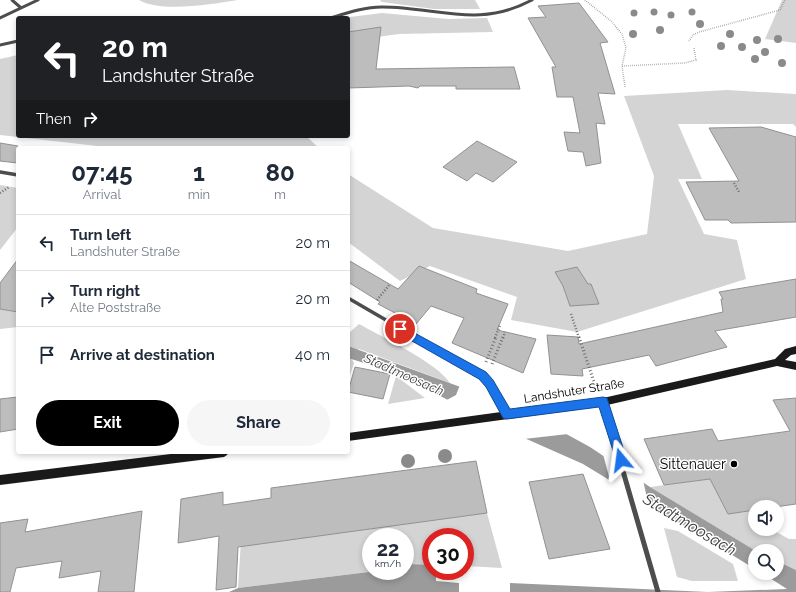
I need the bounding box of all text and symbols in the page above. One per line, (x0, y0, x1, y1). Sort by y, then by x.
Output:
text: 20 m (102, 31, 168, 64)
icon: left (36, 32, 88, 84)
text: Landshuter Straße (102, 65, 254, 86)
icon: right (79, 108, 101, 130)
text: Then (36, 110, 71, 128)
text: 07:45 (71, 158, 132, 187)
text: 1 (193, 158, 205, 187)
text: 80 (265, 158, 295, 187)
text: Arrival (83, 187, 121, 202)
text: min (188, 187, 210, 202)
text: m (274, 187, 286, 202)
text: Turn left (70, 226, 131, 244)
icon: left (36, 232, 58, 254)
text: 20 m (295, 234, 330, 252)
text: Landshuter Straße (70, 244, 180, 259)
text: Turn right (70, 282, 140, 300)
icon: right (36, 288, 58, 310)
text: 20 m (295, 290, 330, 308)
text: Alte Poststraße (70, 300, 161, 315)
pin (383, 312, 417, 346)
icon: arrive (389, 318, 411, 340)
icon: arrive (36, 344, 58, 366)
text: Arrive at destination (70, 346, 215, 364)
text: 40 m (295, 346, 330, 364)
water label: Stadtmoosach (361, 350, 446, 399)
street label: Landshuter Straße (523, 376, 625, 406)
button: Exit (36, 400, 179, 446)
button: Share (187, 400, 330, 446)
position arrow (600, 439, 642, 481)
place label: Sittenauer (660, 456, 726, 472)
marker: Sittenauer (729, 459, 739, 469)
water label: Stadtmoosach (639, 489, 740, 560)
map controls (748, 500, 784, 580)
button: sound (748, 500, 784, 536)
speed limit sign: 30 (422, 528, 474, 580)
text: 22 (377, 537, 399, 561)
button: search (748, 544, 784, 580)
text: km/h (375, 558, 401, 569)

